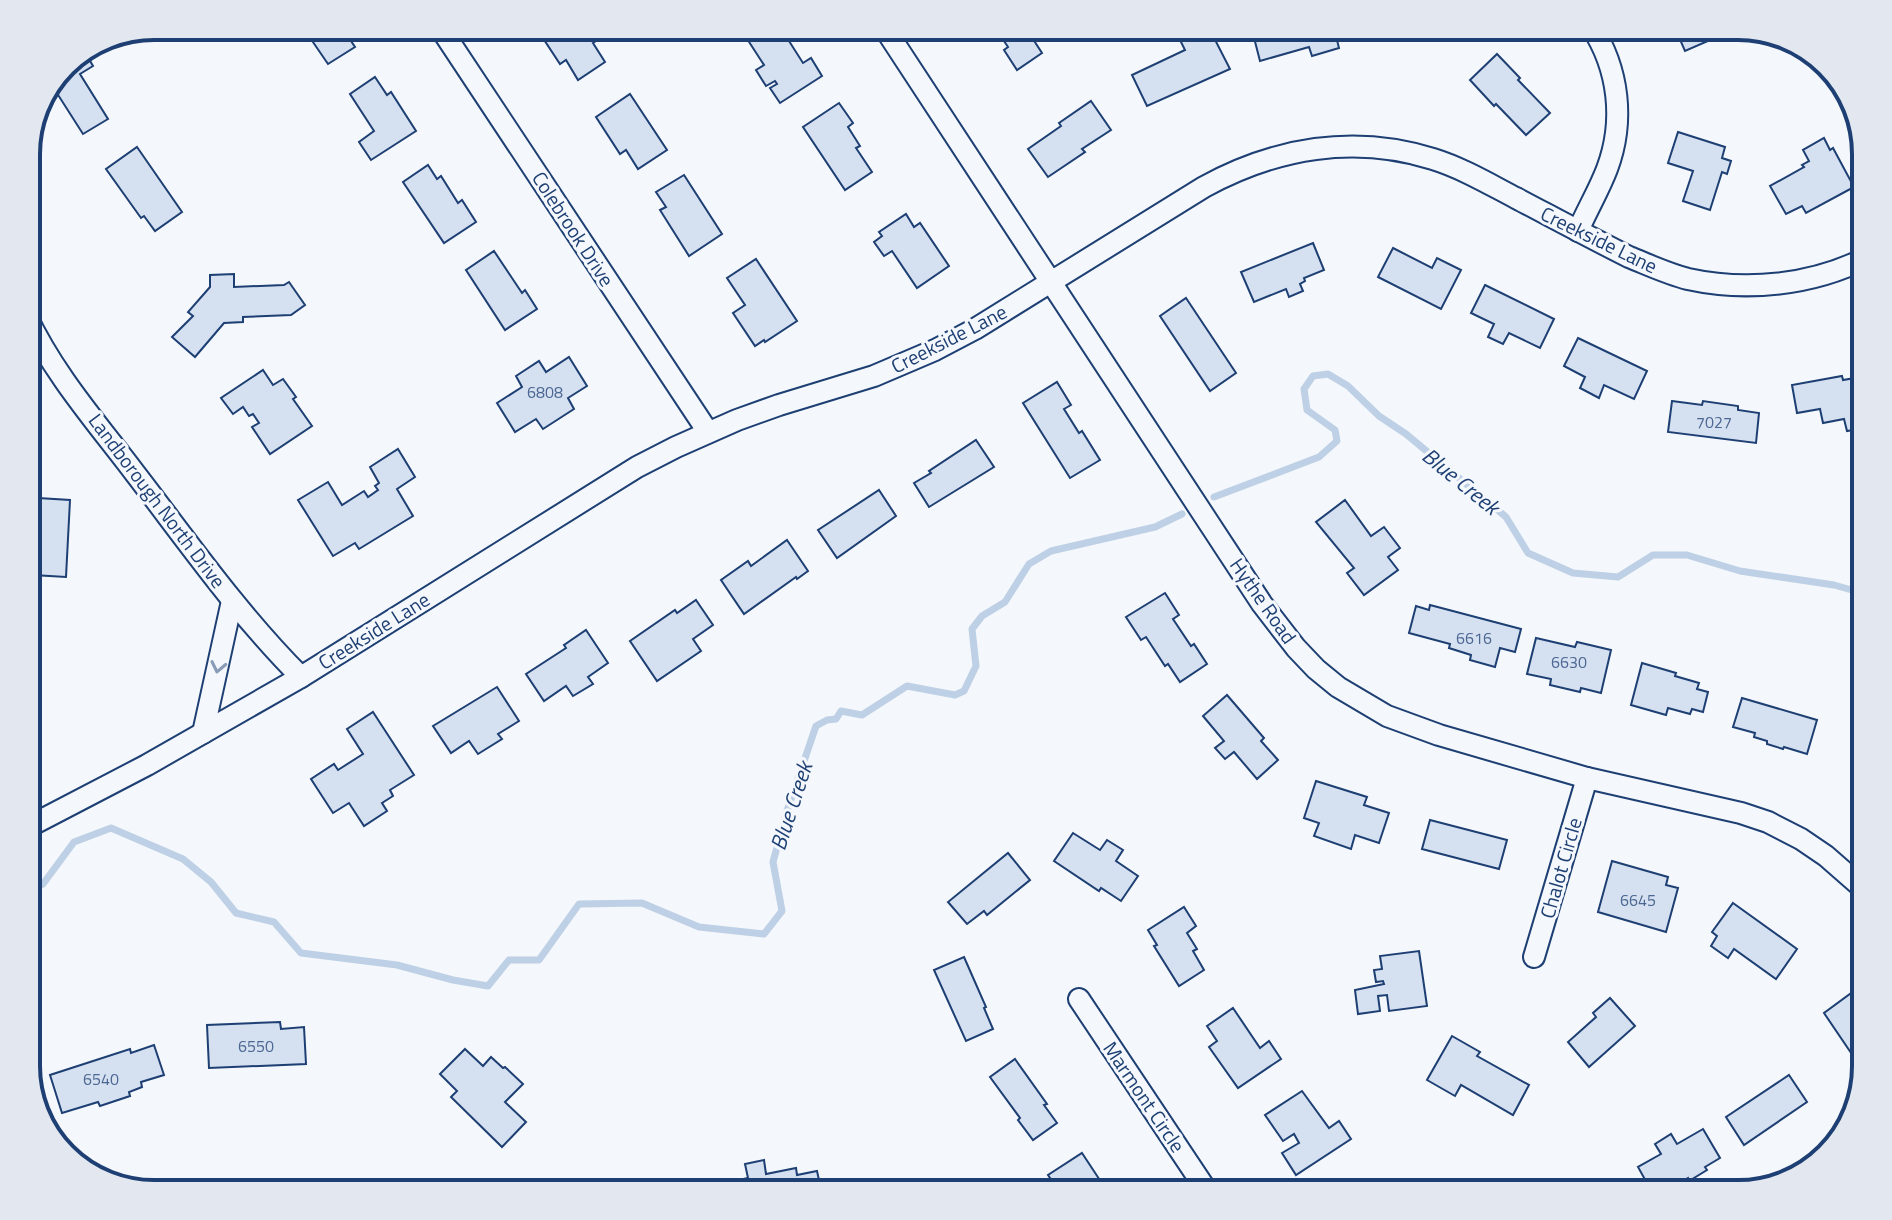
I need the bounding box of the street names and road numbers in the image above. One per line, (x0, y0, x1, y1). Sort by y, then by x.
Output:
street label: Colebrook Drive (524, 165, 622, 293)
street label: Creekside Lane (1536, 198, 1663, 281)
street label: Creekside Lane (885, 296, 1012, 381)
street label: Landborough North Drive (81, 407, 234, 595)
street label: Hythe Road (1222, 551, 1304, 650)
street label: Creekside Lane (312, 584, 436, 677)
street label: Chalot Circle (1531, 814, 1590, 922)
street label: Marmont Circle (1096, 1035, 1193, 1159)

